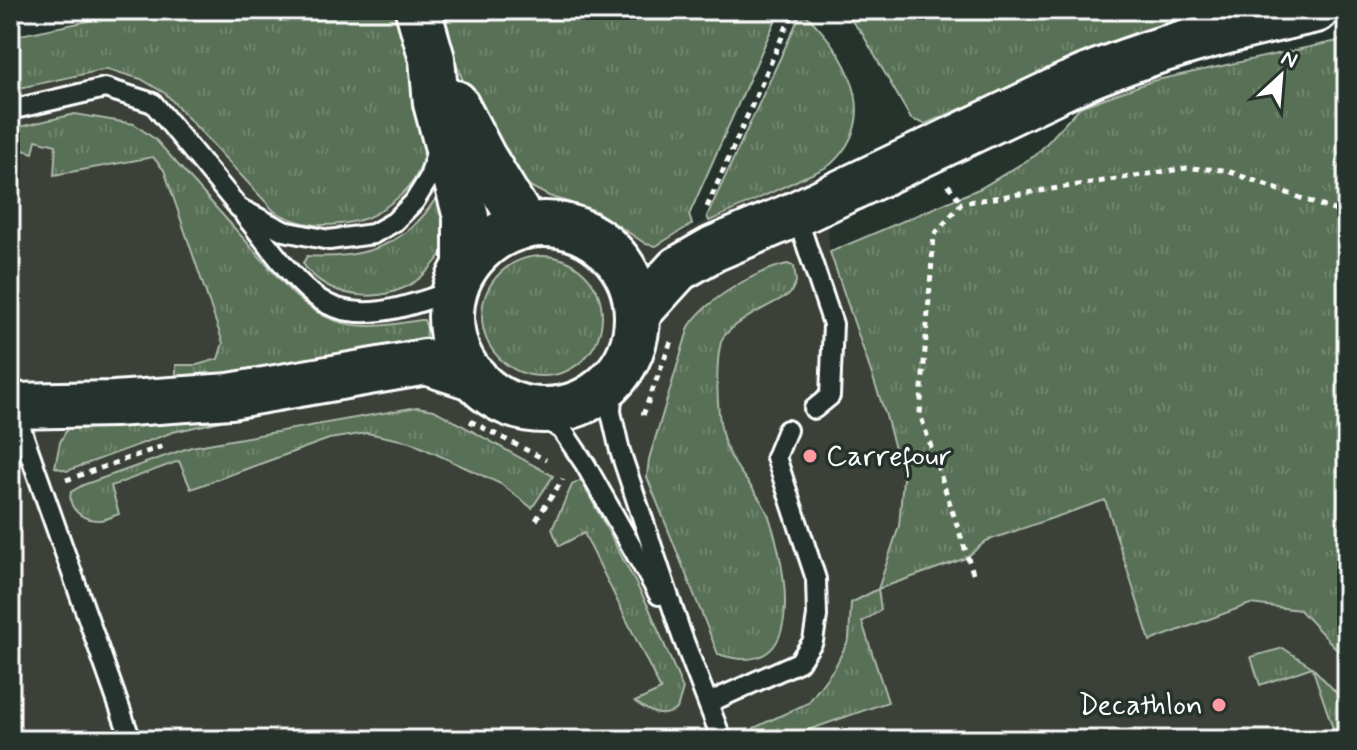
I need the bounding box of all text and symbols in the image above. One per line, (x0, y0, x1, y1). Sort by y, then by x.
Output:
north arrow (1241, 36, 1321, 116)
text: N (1276, 44, 1302, 76)
place label: Carrefour (826, 437, 952, 478)
marker: Carrefour (801, 447, 819, 465)
place label: Decathlon (1078, 686, 1203, 725)
marker: Decathlon (1210, 696, 1228, 714)

